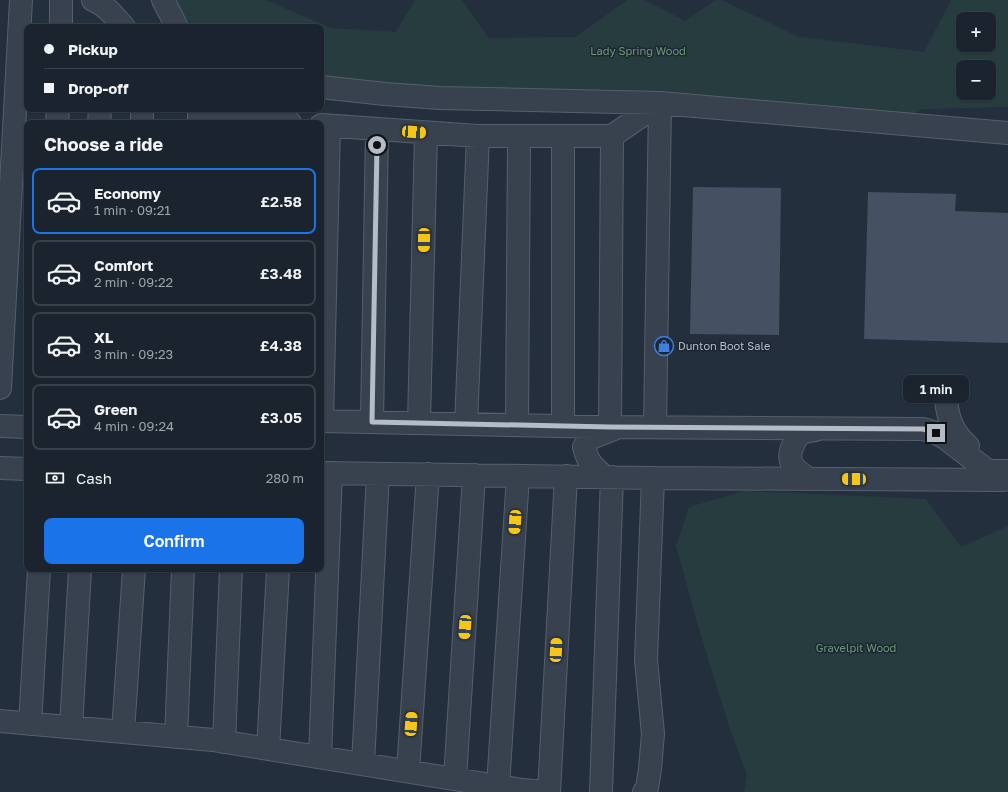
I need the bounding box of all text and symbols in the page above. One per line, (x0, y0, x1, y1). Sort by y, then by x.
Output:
map controls (956, 12, 996, 100)
button: + (956, 12, 996, 52)
text: Pickup (68, 40, 118, 58)
park label: Lady Spring Wood (590, 44, 686, 57)
button: − (956, 60, 996, 100)
text: Drop-off (68, 79, 128, 97)
car (402, 125, 426, 139)
text: Choose a ride (44, 133, 163, 155)
route start (368, 136, 386, 154)
icon: car (46, 183, 82, 219)
text: Economy (94, 184, 161, 202)
text: £2.58 (260, 192, 302, 210)
text: 1 min · 09:21 (94, 202, 171, 218)
car (418, 228, 430, 252)
icon: car (46, 255, 82, 291)
text: Comfort (94, 256, 153, 274)
text: £3.48 (260, 264, 302, 282)
text: 2 min · 09:22 (94, 274, 173, 290)
icon: car (46, 327, 82, 363)
text: XL (94, 328, 113, 346)
shop icon: Dunton Boot Sale (653, 335, 675, 357)
text: £4.38 (260, 336, 302, 354)
place label: Dunton Boot Sale (678, 339, 770, 352)
text: 3 min · 09:23 (94, 346, 173, 362)
callout: 1 min (903, 375, 969, 403)
text: 1 min (920, 381, 952, 397)
icon: car (46, 399, 82, 435)
text: Green (94, 400, 137, 418)
text: £3.05 (260, 408, 302, 426)
text: 4 min · 09:24 (94, 418, 174, 434)
route end (927, 424, 945, 442)
icon: cash (44, 467, 66, 489)
text: Cash (76, 469, 112, 487)
text: 280 m (266, 470, 304, 486)
car (842, 473, 866, 485)
car (508, 510, 522, 534)
button: Confirm (44, 518, 304, 564)
car (458, 615, 472, 639)
car (549, 638, 563, 662)
park label: Gravelpit Wood (816, 641, 896, 654)
car (404, 712, 418, 736)

